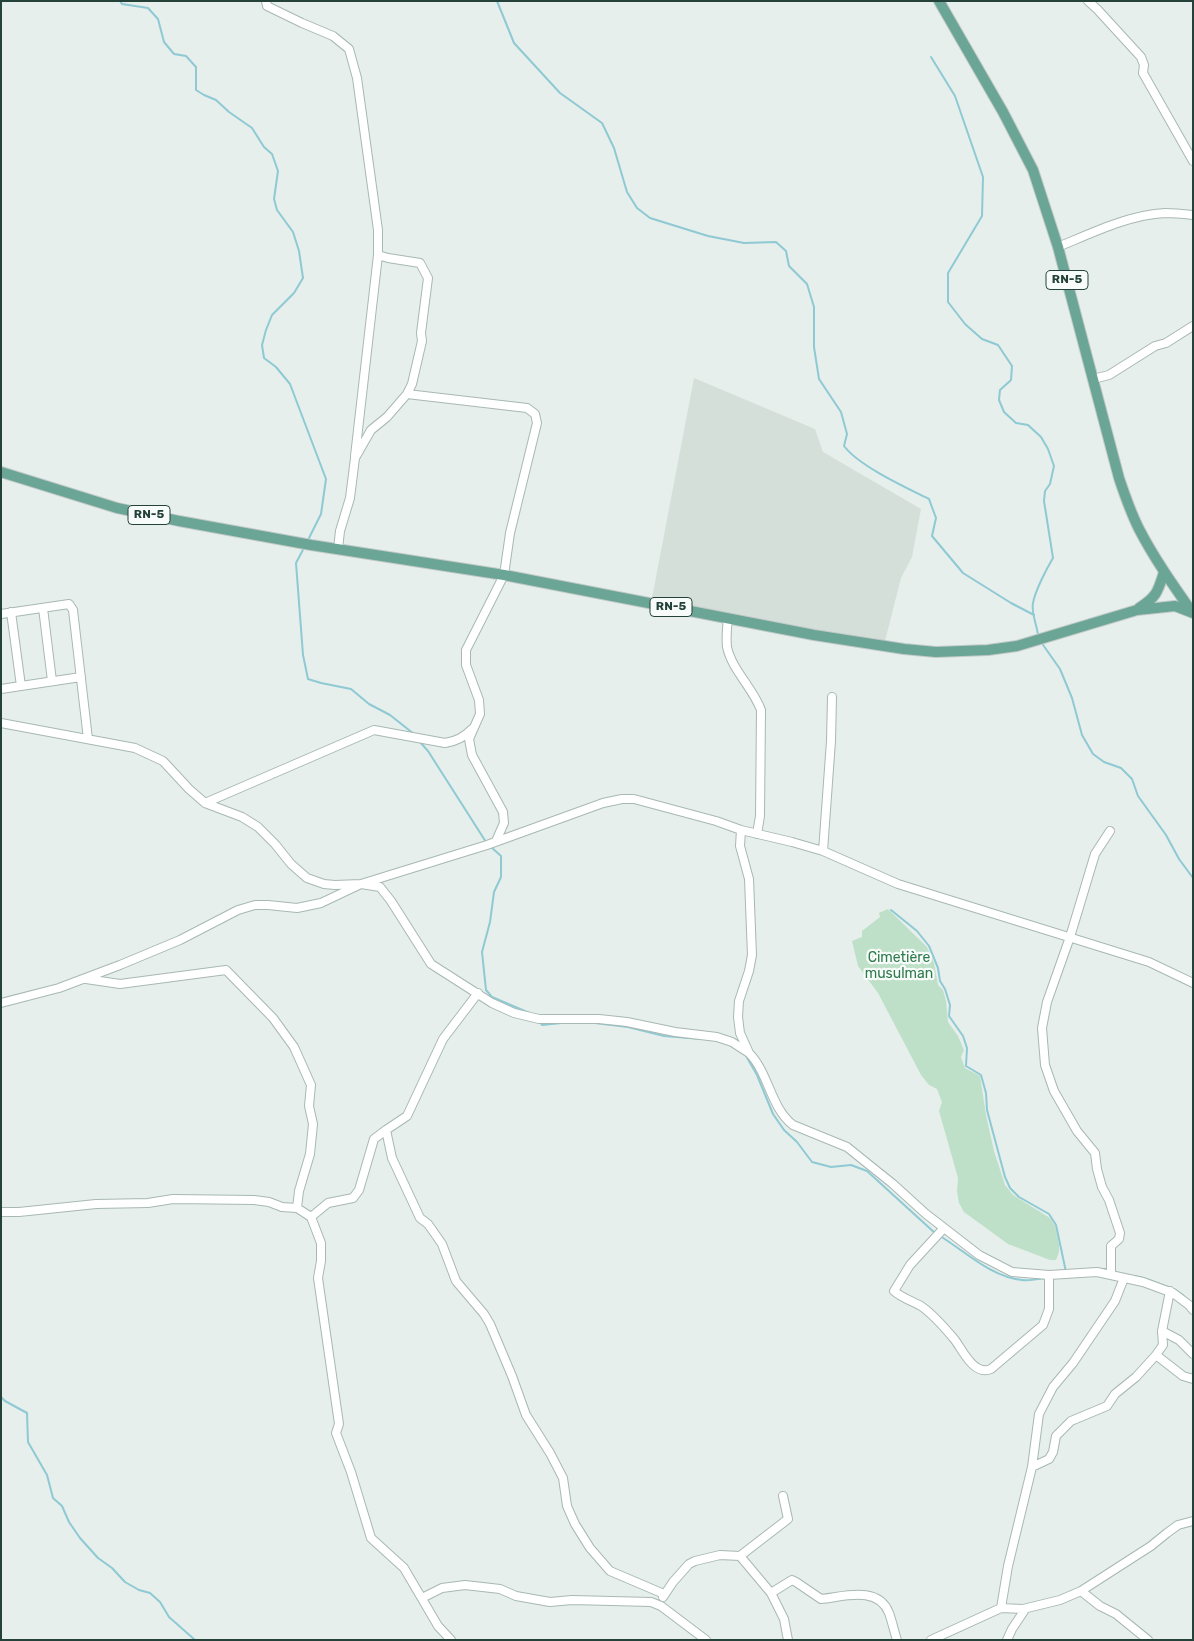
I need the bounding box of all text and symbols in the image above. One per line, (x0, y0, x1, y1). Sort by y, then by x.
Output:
road number: RN-5 (1046, 270, 1088, 290)
road number: RN-5 (128, 506, 170, 524)
road number: RN-5 (650, 598, 692, 616)
park label: Cimetière musulman (865, 950, 933, 982)

